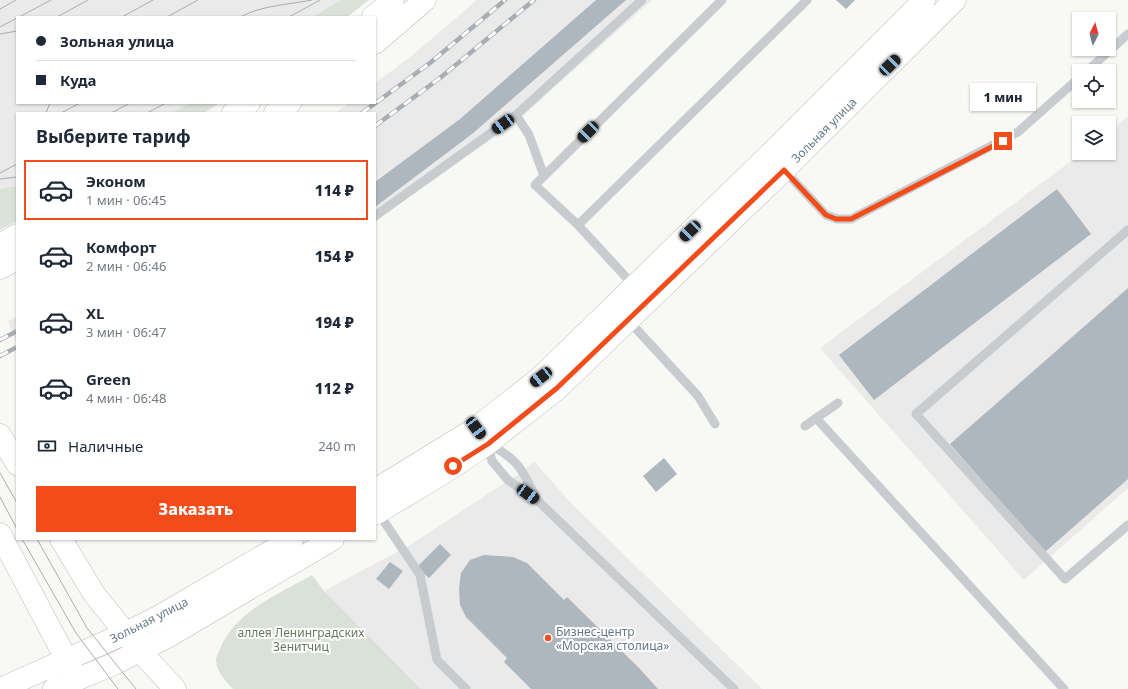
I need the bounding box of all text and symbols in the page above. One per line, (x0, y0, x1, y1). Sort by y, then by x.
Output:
north arrow (1072, 12, 1116, 56)
map controls (1072, 12, 1116, 160)
text: Зольная улица (60, 31, 174, 51)
car (877, 52, 903, 78)
button: locate (1072, 64, 1116, 108)
text: Куда (60, 70, 97, 90)
callout: 1 мин (970, 83, 1036, 111)
text: 1 мин (983, 88, 1023, 106)
street label: Зольная улица (788, 94, 860, 166)
car (490, 112, 516, 136)
button: layers (1072, 116, 1116, 160)
car (575, 119, 601, 145)
text: Выберите тариф (36, 124, 191, 148)
route end (994, 132, 1012, 150)
text: Эконом (86, 171, 146, 191)
icon: car (38, 172, 74, 208)
text: 114 ₽ (315, 180, 354, 200)
text: 1 мин · 06:45 (86, 191, 166, 209)
car (677, 218, 703, 244)
text: Комфорт (86, 237, 156, 257)
icon: car (38, 238, 74, 274)
text: 154 ₽ (315, 246, 354, 266)
text: 2 мин · 06:46 (86, 257, 166, 275)
text: XL (86, 303, 104, 323)
icon: car (38, 304, 74, 340)
text: 194 ₽ (315, 312, 354, 332)
text: 3 мин · 06:47 (86, 323, 166, 341)
car (528, 365, 554, 389)
text: Green (86, 369, 131, 389)
icon: car (38, 370, 74, 406)
text: 112 ₽ (315, 378, 354, 398)
text: 4 мин · 06:48 (86, 389, 166, 407)
car (464, 415, 488, 441)
icon: cash (36, 435, 58, 457)
text: Наличные (68, 436, 143, 456)
text: 240 m (318, 437, 356, 455)
route start (444, 457, 462, 475)
car (515, 482, 541, 506)
button: Заказать (36, 486, 356, 532)
street label: Зольная улица (107, 593, 191, 647)
place label: Бизнес-центр «Морская столица» (556, 623, 669, 654)
park label: аллея Ленинградских Зенитчиц (238, 624, 365, 655)
marker: Бизнес-центр «Морская столица» (543, 633, 553, 643)

